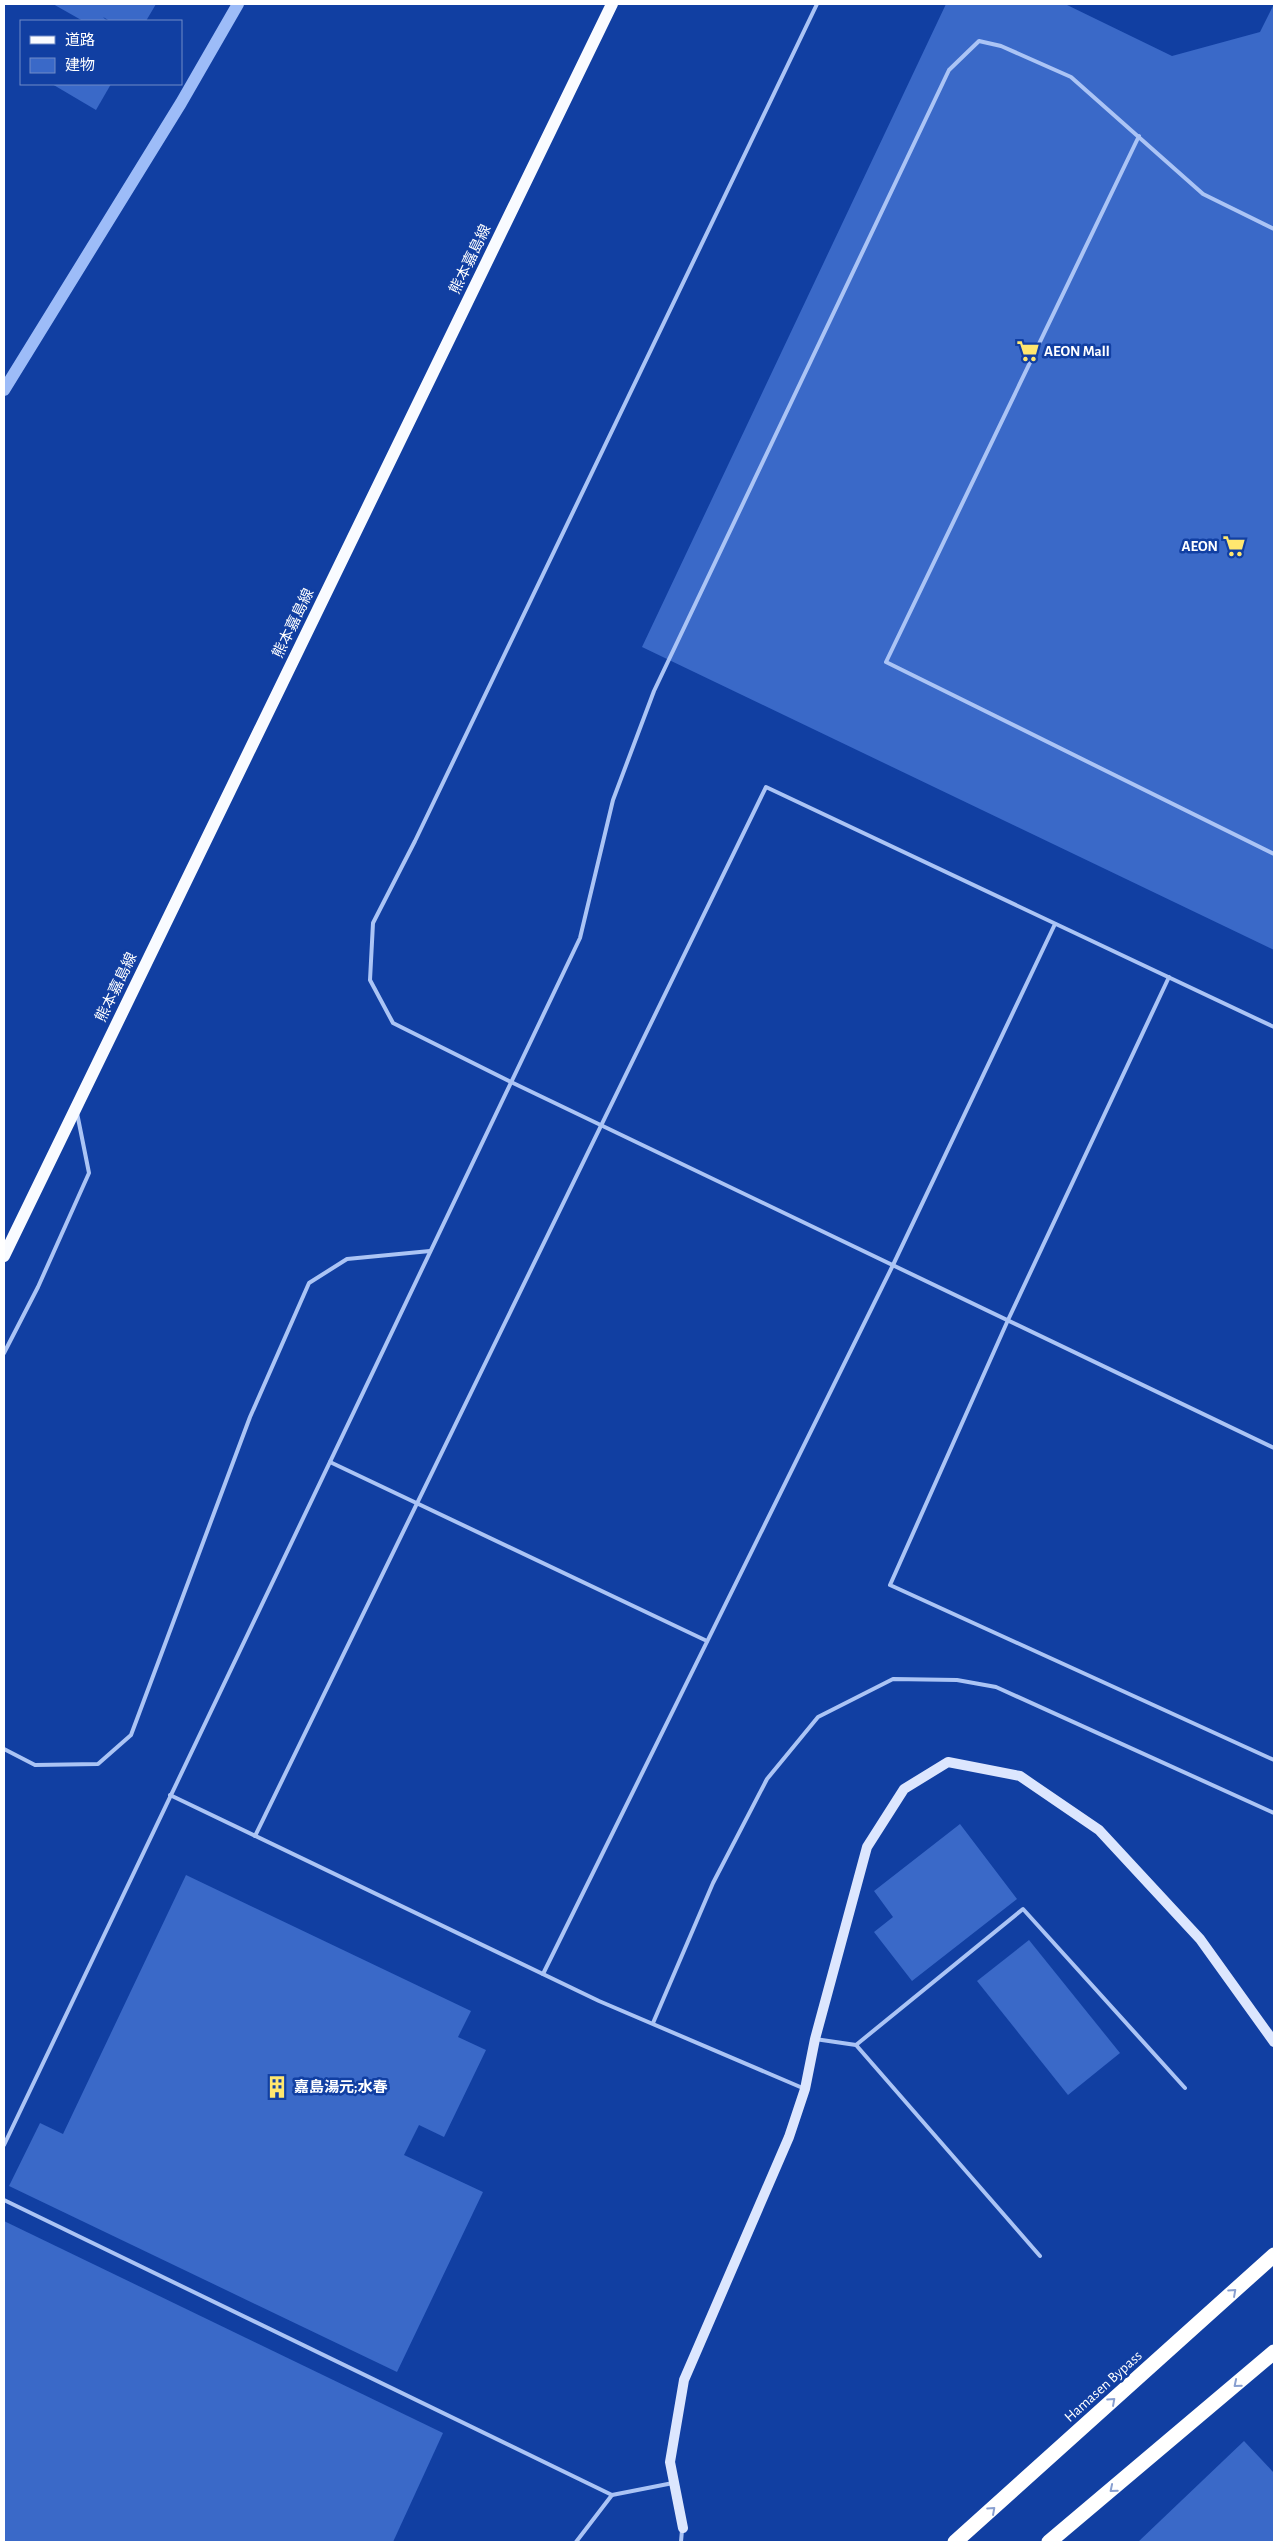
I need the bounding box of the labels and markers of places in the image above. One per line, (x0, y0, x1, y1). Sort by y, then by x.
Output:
supermarket icon: AEON Mall (1015, 338, 1041, 364)
place label: AEON Mall (1044, 344, 1110, 359)
supermarket icon: AEON (1221, 533, 1247, 559)
place label: AEON (1182, 539, 1218, 554)
building icon: 嘉島湯元;水春 (264, 2074, 290, 2100)
place label: 嘉島湯元;水春 (294, 2078, 387, 2095)

